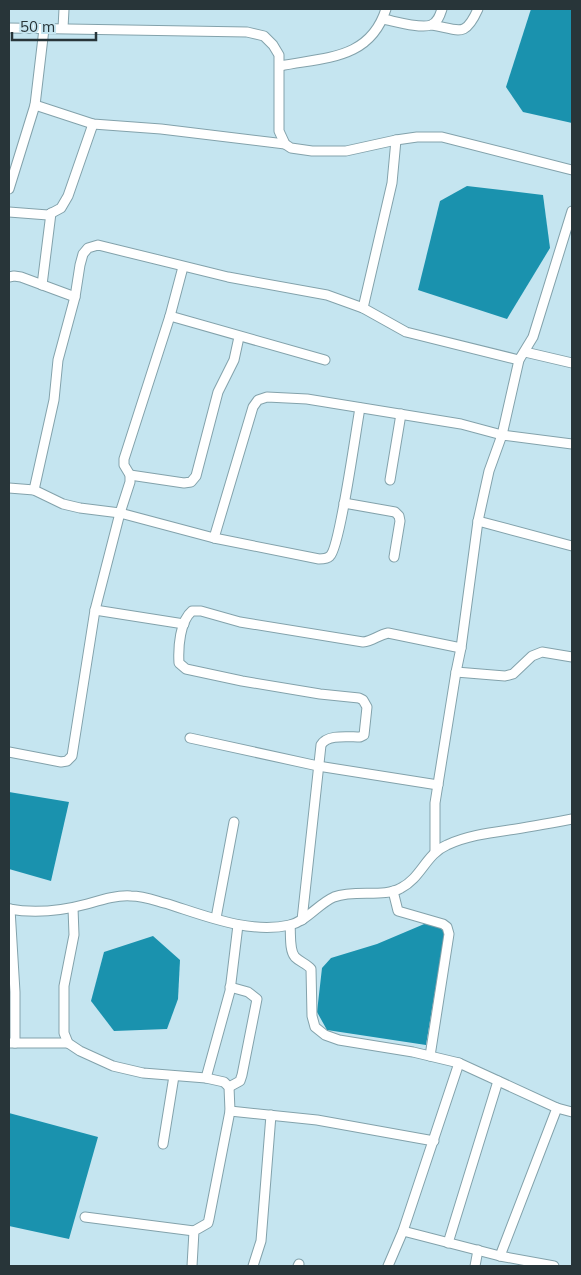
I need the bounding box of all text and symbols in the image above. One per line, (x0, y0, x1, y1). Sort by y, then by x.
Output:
scale bar (12, 10, 96, 42)
text: 50 m (20, 17, 55, 36)

